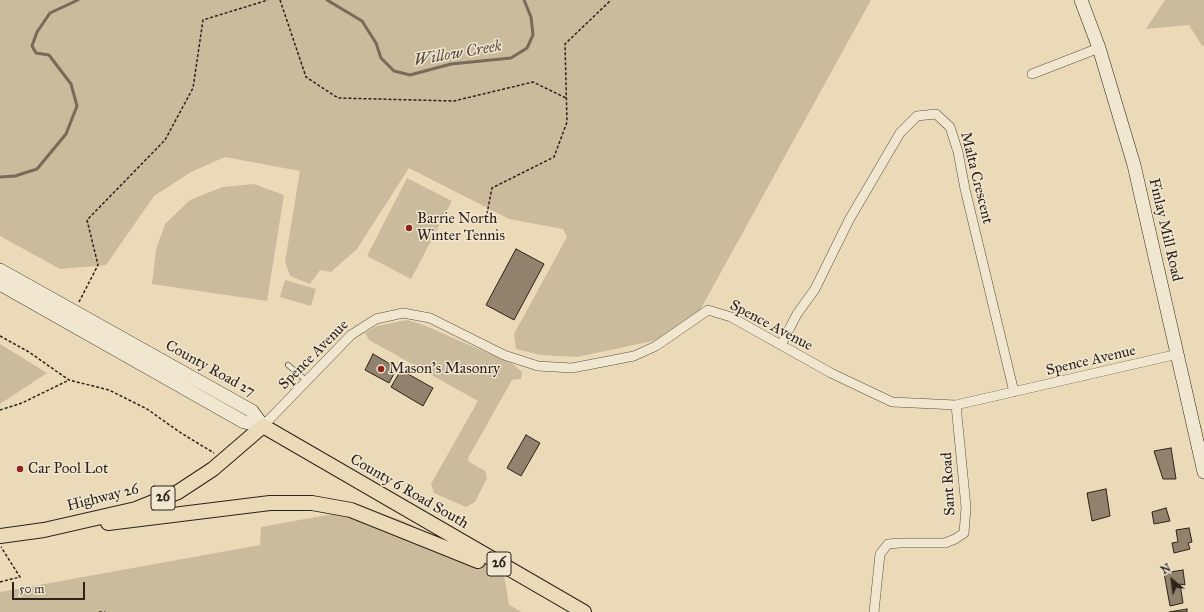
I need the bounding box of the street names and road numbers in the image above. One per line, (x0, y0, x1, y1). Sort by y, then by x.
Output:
street label: Malta Crescent (956, 130, 996, 226)
street label: Finlay Mill Road (1144, 177, 1186, 283)
street label: Spence Avenue (726, 297, 816, 355)
street label: Spence Avenue (275, 316, 353, 394)
street label: County Road 27 (162, 337, 258, 401)
street label: Spence Avenue (1044, 342, 1138, 380)
street label: County 6 Road South (347, 451, 471, 533)
street label: Sant Road (938, 452, 960, 516)
street label: Highway 26 (65, 480, 141, 516)
road number: 26 (151, 486, 175, 510)
road number: 26 (487, 552, 511, 576)

